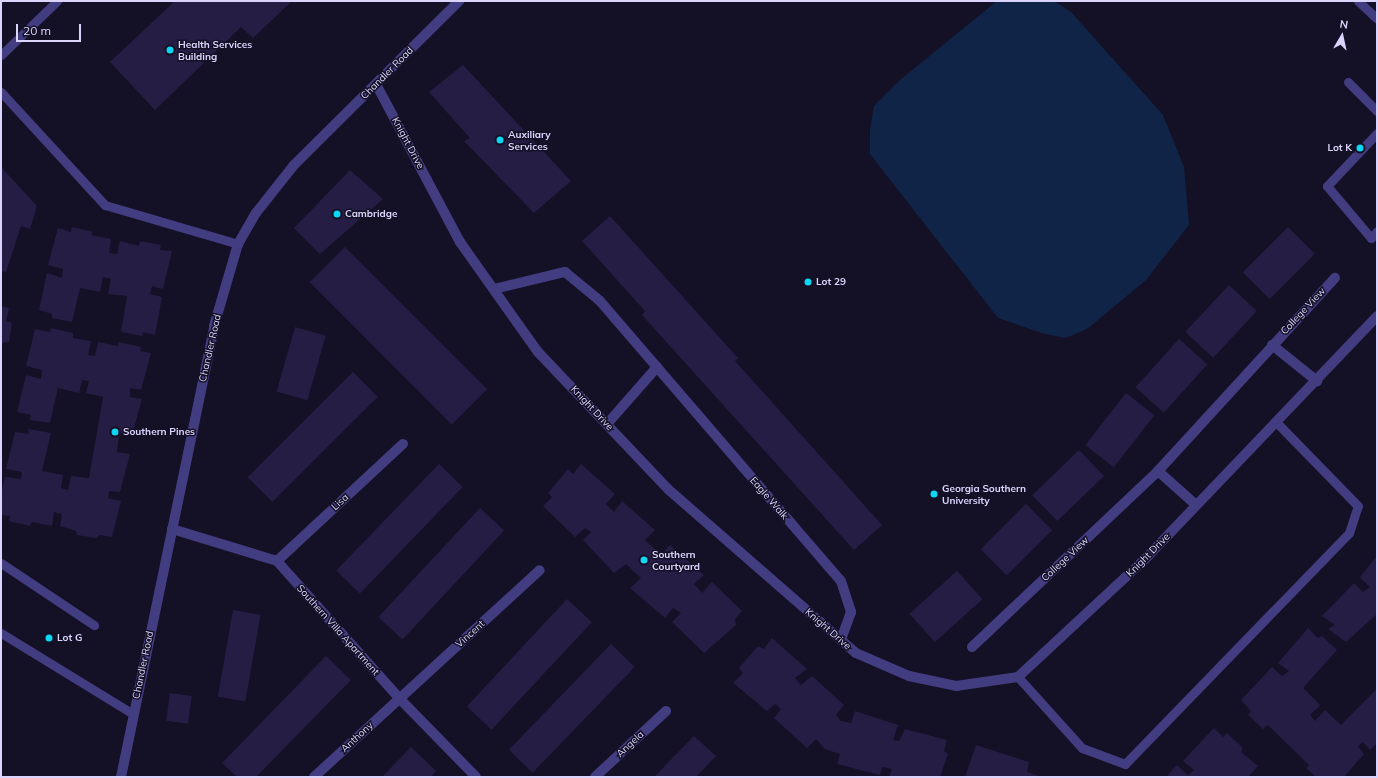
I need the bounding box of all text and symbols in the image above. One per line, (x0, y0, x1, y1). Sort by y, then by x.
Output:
scale bar (18, 16, 83, 42)
north arrow (1322, 16, 1362, 56)
text: N (1339, 17, 1349, 32)
text: 20 m (23, 23, 51, 38)
place label: Health Services Building (178, 38, 252, 62)
street label: Chandler Road (358, 44, 416, 102)
marker: Health Services Building (165, 45, 175, 55)
street label: Knight Drive (389, 115, 427, 171)
place label: Auxiliary Services (508, 128, 551, 152)
marker: Auxiliary Services (495, 135, 505, 145)
place label: Lot K (1327, 142, 1352, 154)
marker: Lot K (1355, 143, 1365, 153)
place label: Cambridge (345, 208, 397, 220)
marker: Cambridge (332, 209, 342, 219)
place label: Lot 29 (816, 276, 846, 288)
marker: Lot 29 (803, 277, 813, 287)
street label: College View (1278, 285, 1328, 337)
street label: Chandler Road (196, 313, 224, 383)
street label: Knight Drive (568, 383, 616, 433)
place label: Southern Pines (123, 426, 195, 438)
marker: Southern Pines (110, 427, 120, 437)
street label: Eagle Walk (747, 474, 791, 522)
place label: Georgia Southern University (942, 482, 1026, 506)
marker: Georgia Southern University (929, 489, 939, 499)
street label: Lisa (329, 491, 351, 513)
street label: Knight Drive (1124, 531, 1172, 579)
street label: College View (1039, 534, 1091, 584)
place label: Southern Courtyard (652, 548, 700, 572)
marker: Southern Courtyard (639, 555, 649, 565)
street label: Southern Villa Apartment (294, 582, 382, 678)
street label: Knight Drive (803, 606, 853, 652)
street label: Vincent (453, 618, 487, 650)
street label: Chandler Road (130, 630, 156, 700)
place label: Lot G (57, 632, 82, 644)
marker: Lot G (44, 633, 54, 643)
street label: Anthony (339, 719, 375, 755)
street label: Angela (614, 728, 646, 760)

